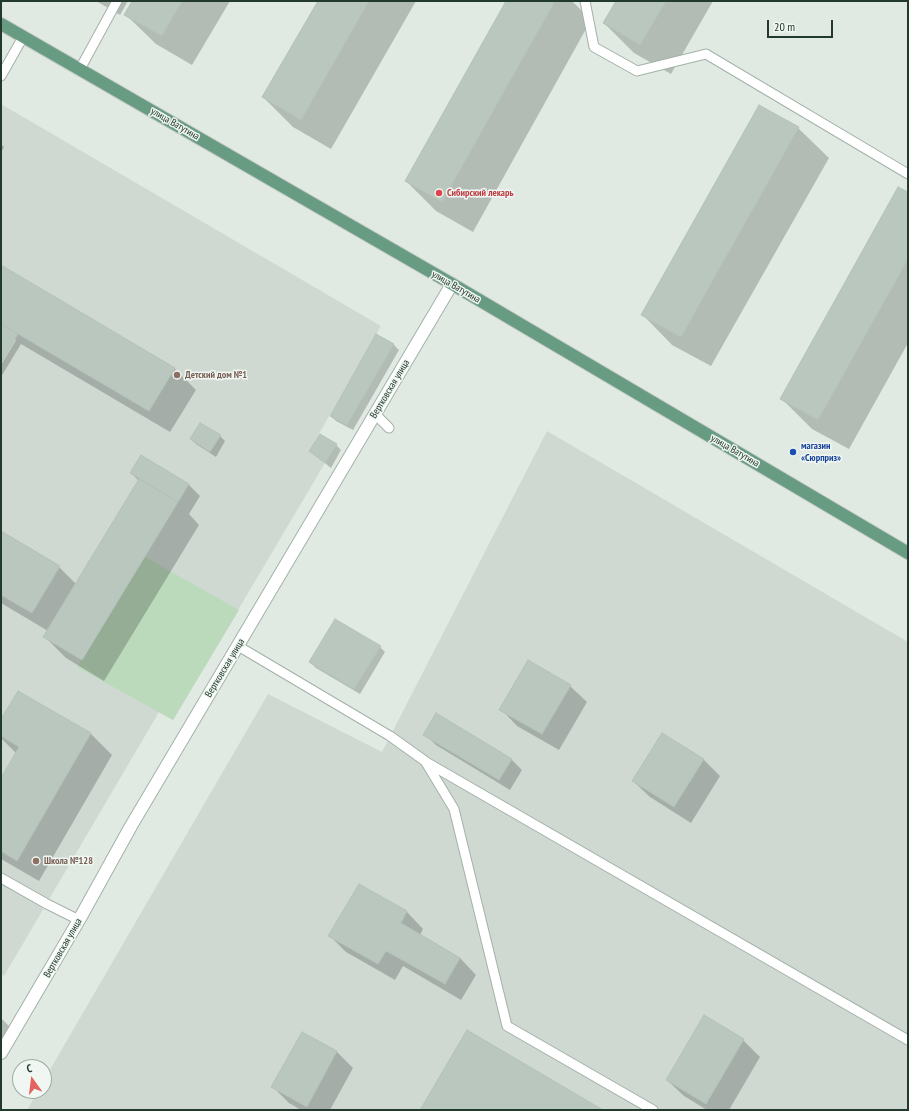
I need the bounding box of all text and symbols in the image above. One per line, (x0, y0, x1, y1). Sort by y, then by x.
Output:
scale bar (769, 12, 835, 38)
text: 20 m (774, 19, 795, 34)
street label: улица Ватутина (148, 105, 202, 143)
place label: Сибирский лекарь (447, 187, 514, 199)
marker: Сибирский лекарь (434, 188, 444, 198)
street label: улица Ватутина (429, 268, 483, 306)
street label: Вертковская улица (368, 357, 412, 421)
place label: Детский дом №1 (185, 369, 247, 381)
marker: Детский дом №1 (172, 370, 182, 380)
street label: улица Ватутина (708, 432, 762, 470)
place label: магазин «Сюрприз» (801, 440, 841, 464)
marker: магазин «Сюрприз» (788, 447, 798, 457)
street label: Вертковская улица (203, 636, 247, 700)
place label: Школа №128 (44, 855, 93, 867)
marker: Школа №128 (31, 856, 41, 866)
street label: Вертковская улица (41, 916, 85, 980)
north arrow (12, 1059, 52, 1099)
text: С (25, 1061, 33, 1076)

